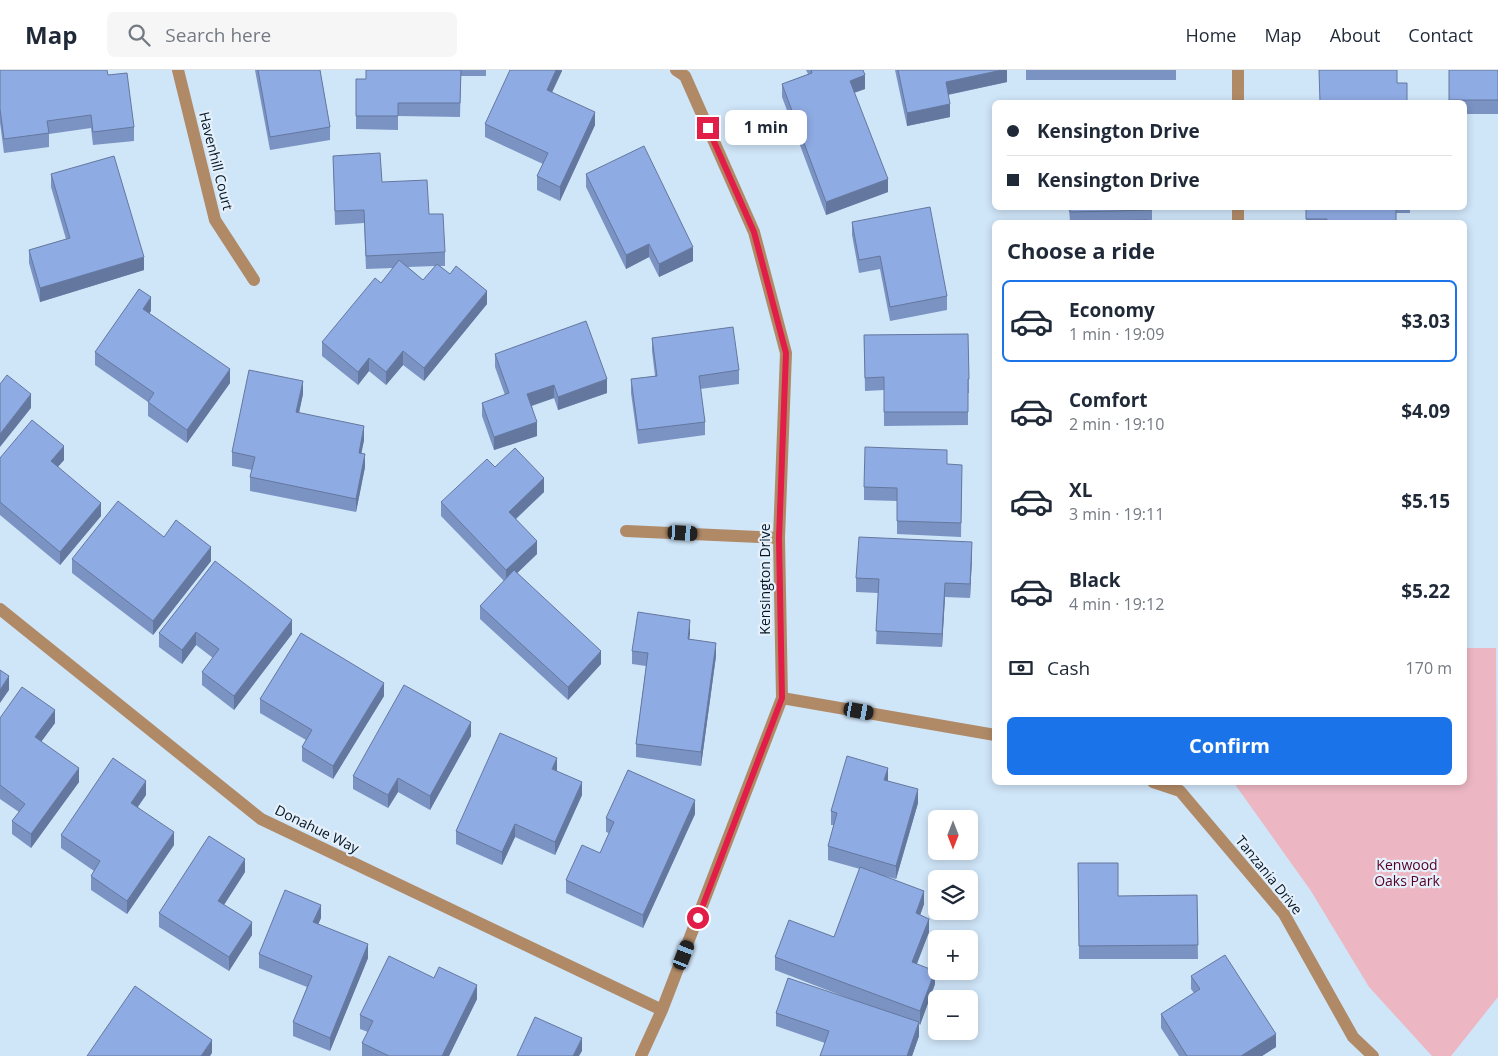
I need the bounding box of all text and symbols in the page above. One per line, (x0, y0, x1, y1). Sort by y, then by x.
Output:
search box (107, 12, 457, 57)
text: Map (25, 18, 77, 51)
icon: search (125, 21, 153, 49)
text: Search here (165, 22, 271, 48)
text: Home (1186, 23, 1236, 47)
text: Map (1264, 23, 1302, 47)
text: About (1330, 23, 1380, 47)
text: Contact (1408, 23, 1473, 47)
street label: Havenhill Court (195, 110, 238, 212)
callout: 1 min (726, 110, 808, 146)
text: 1 min (744, 116, 788, 138)
route end (697, 117, 719, 139)
text: Kensington Drive (1037, 118, 1200, 144)
text: Kensington Drive (1037, 167, 1200, 193)
text: Choose a ride (1007, 235, 1155, 265)
text: Economy (1069, 297, 1155, 323)
icon: car (1009, 299, 1054, 344)
text: $3.03 (1401, 308, 1450, 334)
text: 1 min · 19:09 (1069, 323, 1164, 345)
text: Comfort (1069, 387, 1148, 413)
icon: car (1009, 389, 1054, 434)
text: $4.09 (1401, 398, 1450, 424)
text: 2 min · 19:10 (1069, 413, 1164, 435)
text: XL (1069, 477, 1092, 503)
icon: car (1009, 479, 1054, 524)
text: $5.15 (1401, 488, 1450, 514)
text: 3 min · 19:11 (1069, 503, 1164, 525)
street label: Kensington Drive (755, 523, 774, 635)
car (667, 525, 698, 541)
text: Black (1069, 567, 1121, 593)
icon: car (1009, 569, 1054, 614)
text: $5.22 (1401, 578, 1450, 604)
text: 4 min · 19:12 (1069, 593, 1164, 615)
icon: cash (1007, 654, 1035, 682)
text: Cash (1047, 655, 1090, 681)
text: 170 m (1406, 657, 1452, 679)
car (842, 701, 875, 721)
button: Confirm (1007, 717, 1452, 775)
street label: Donahue Way (272, 800, 363, 858)
north arrow (928, 810, 978, 860)
map controls (928, 810, 978, 1040)
street label: Tanzania Drive (1232, 831, 1307, 918)
park label: Kenwood Oaks Park (1374, 855, 1440, 890)
button: layers (928, 870, 978, 920)
route start (687, 907, 709, 929)
button: + (928, 930, 978, 980)
car (671, 938, 696, 972)
button: − (928, 990, 978, 1040)

